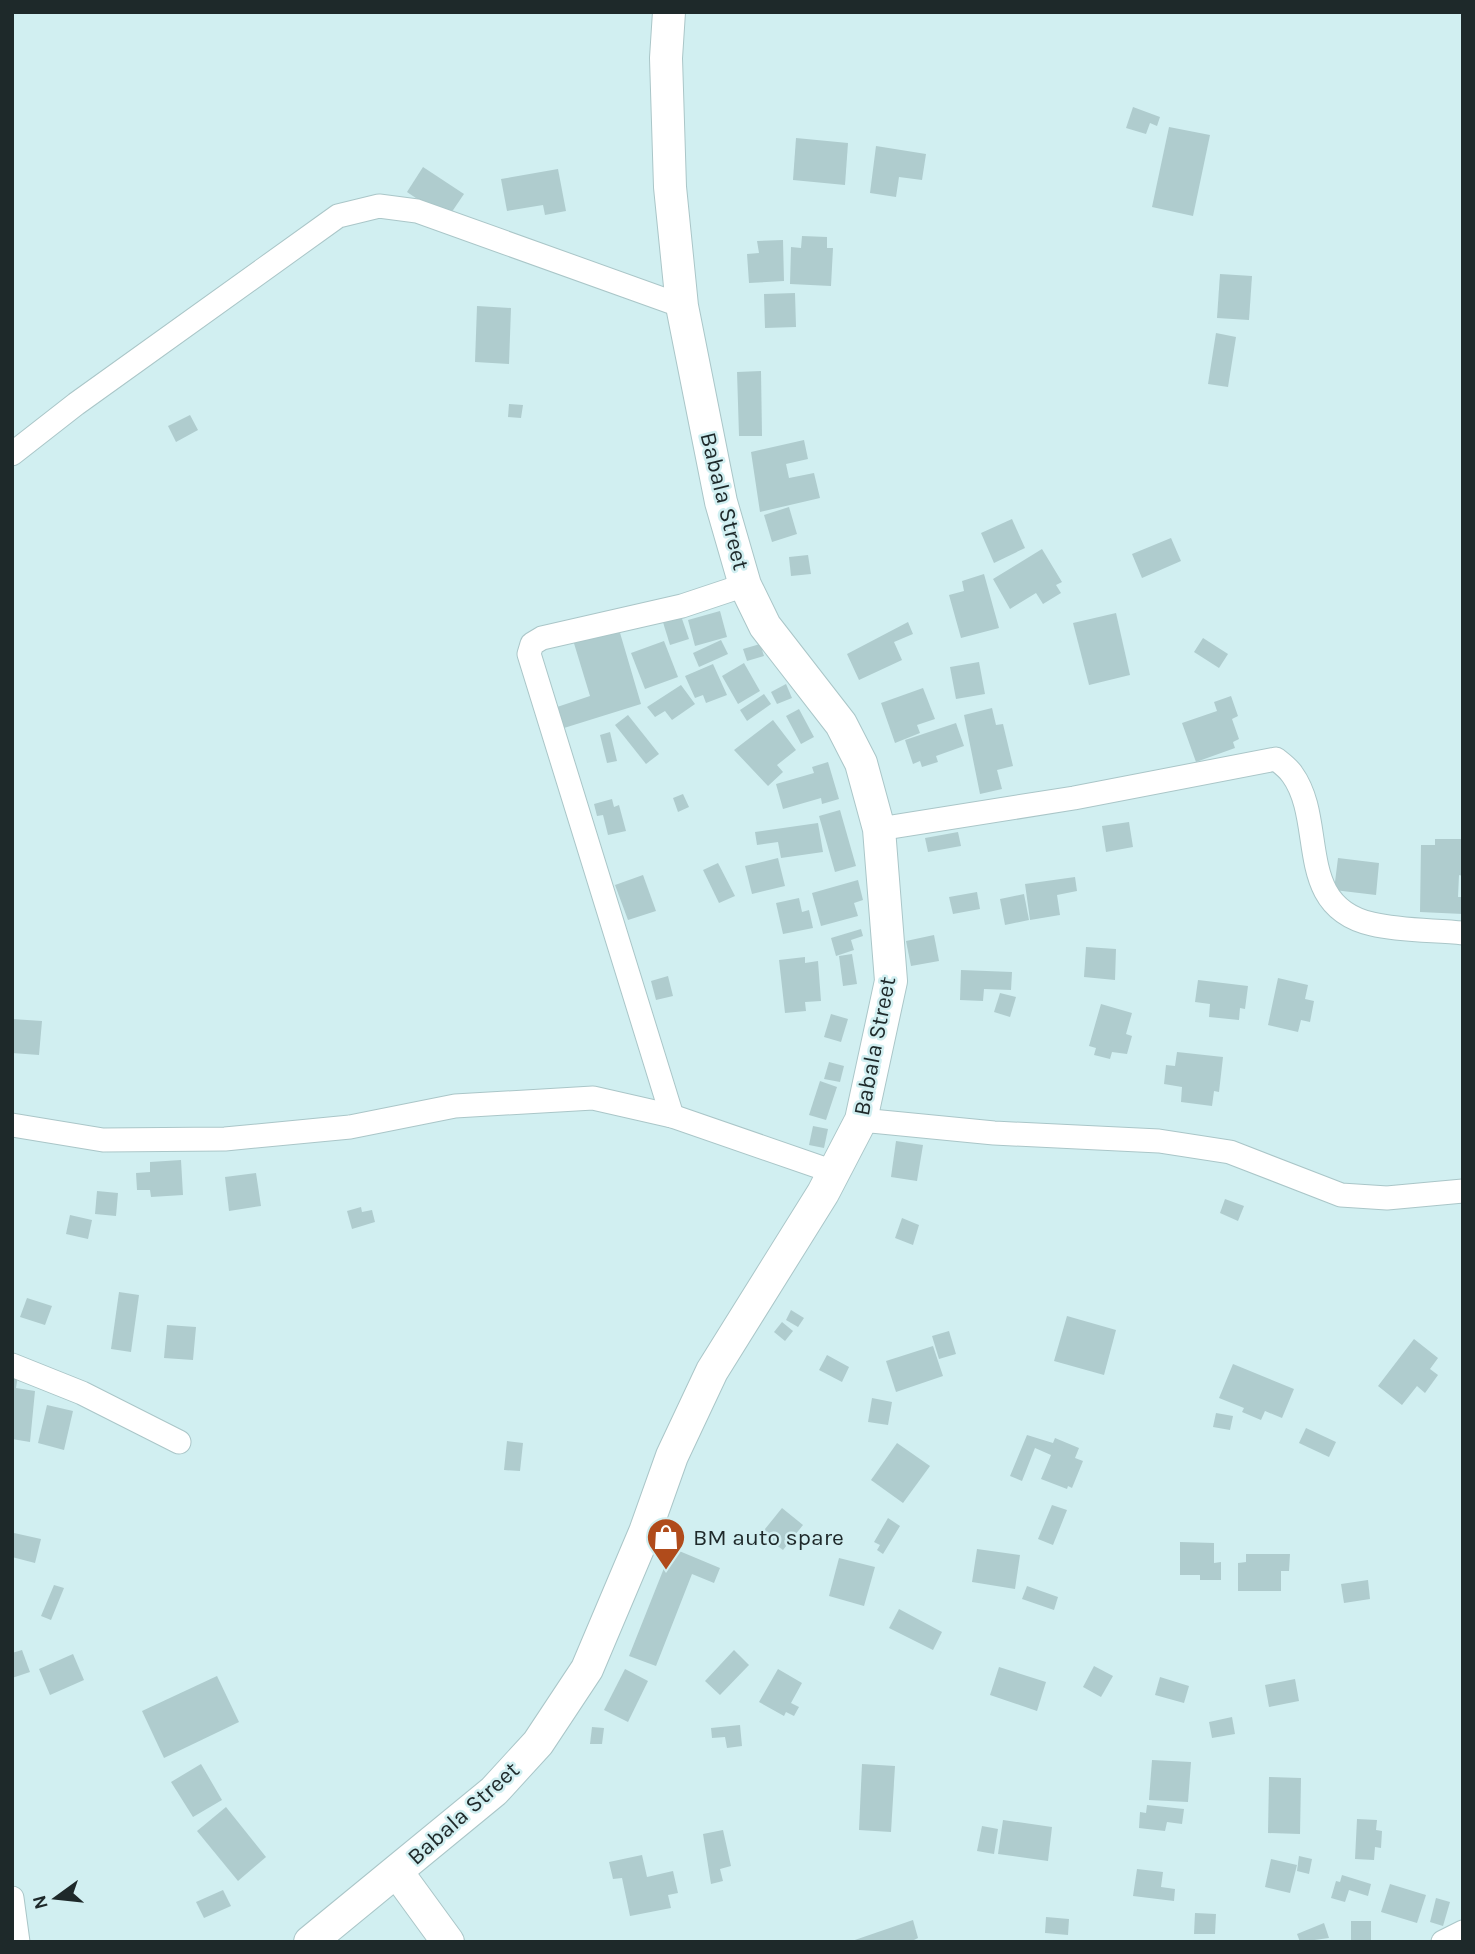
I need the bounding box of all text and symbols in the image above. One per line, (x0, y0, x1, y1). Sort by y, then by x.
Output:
street label: Babala Street (694, 429, 755, 573)
street label: Babala Street (848, 974, 901, 1118)
shop icon: BM auto spare (645, 1516, 687, 1571)
place label: BM auto spare (693, 1524, 844, 1551)
street label: Babala Street (402, 1756, 525, 1871)
north arrow (21, 1863, 91, 1933)
text: N (28, 1893, 53, 1912)

